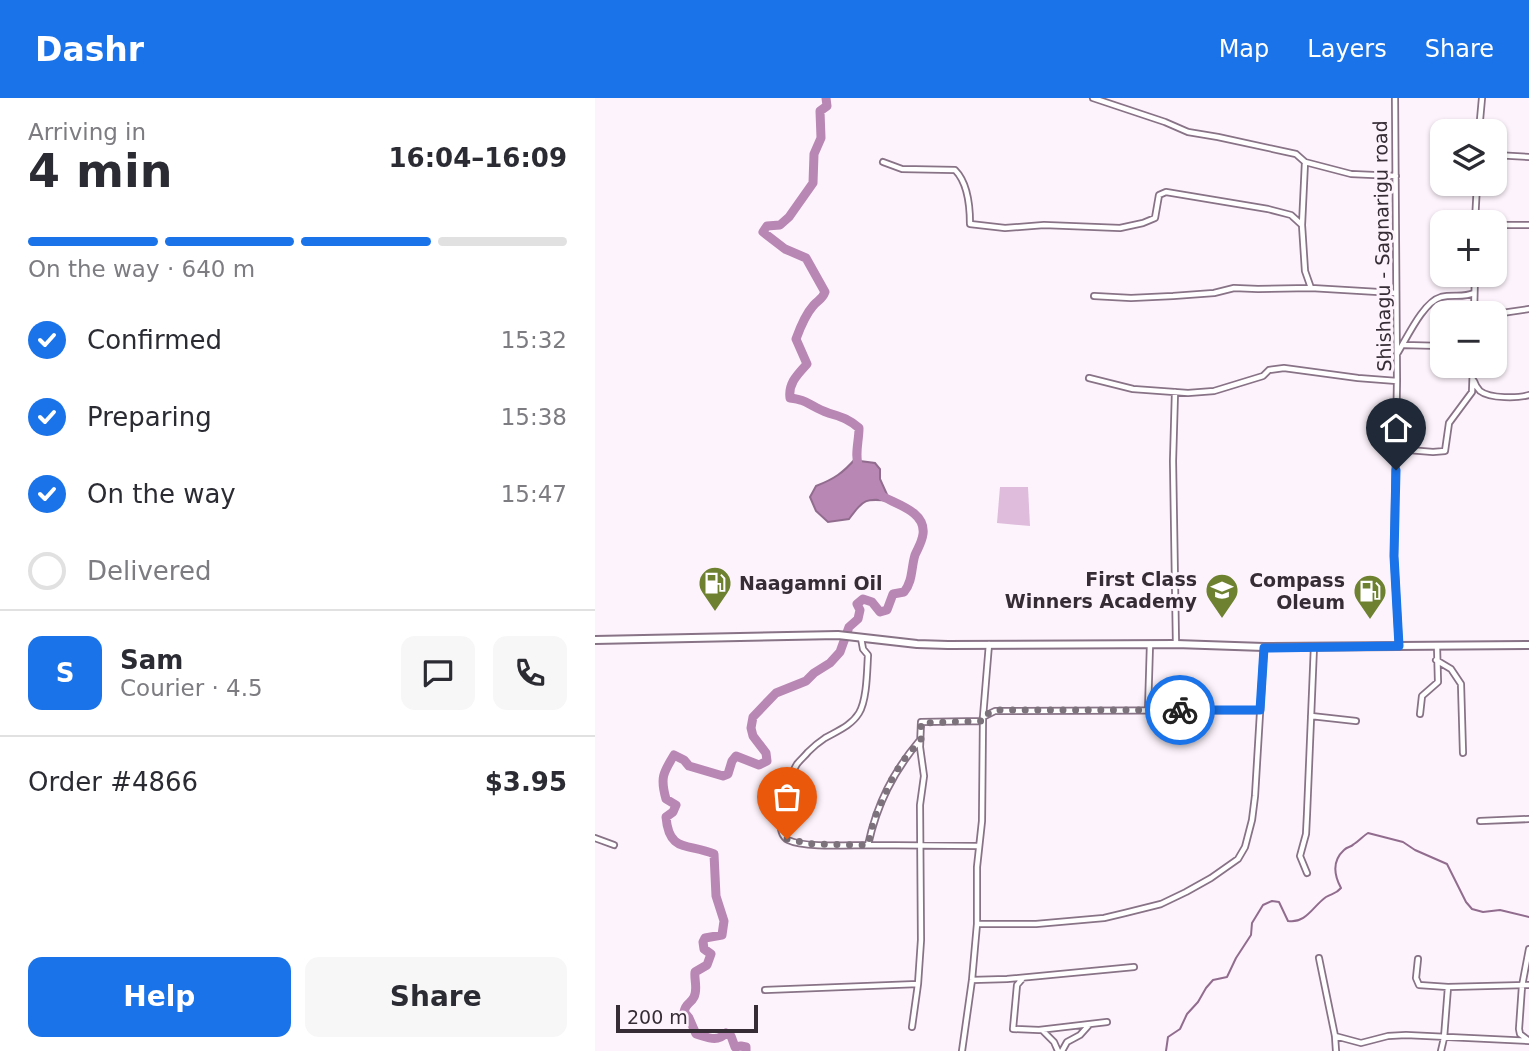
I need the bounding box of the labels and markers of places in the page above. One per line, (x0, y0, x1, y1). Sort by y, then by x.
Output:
pin (1366, 398, 1426, 470)
fuel station icon: Naagamni Oil (696, 564, 734, 613)
place label: First Class Winners Academy (1005, 568, 1198, 612)
place label: Compass Oleum (1249, 569, 1345, 613)
school or university icon: First Class Winners Academy (1203, 571, 1241, 620)
place label: Naagamni Oil (739, 572, 883, 594)
fuel station icon: Compass Oleum (1351, 572, 1389, 621)
pin (757, 767, 817, 839)

